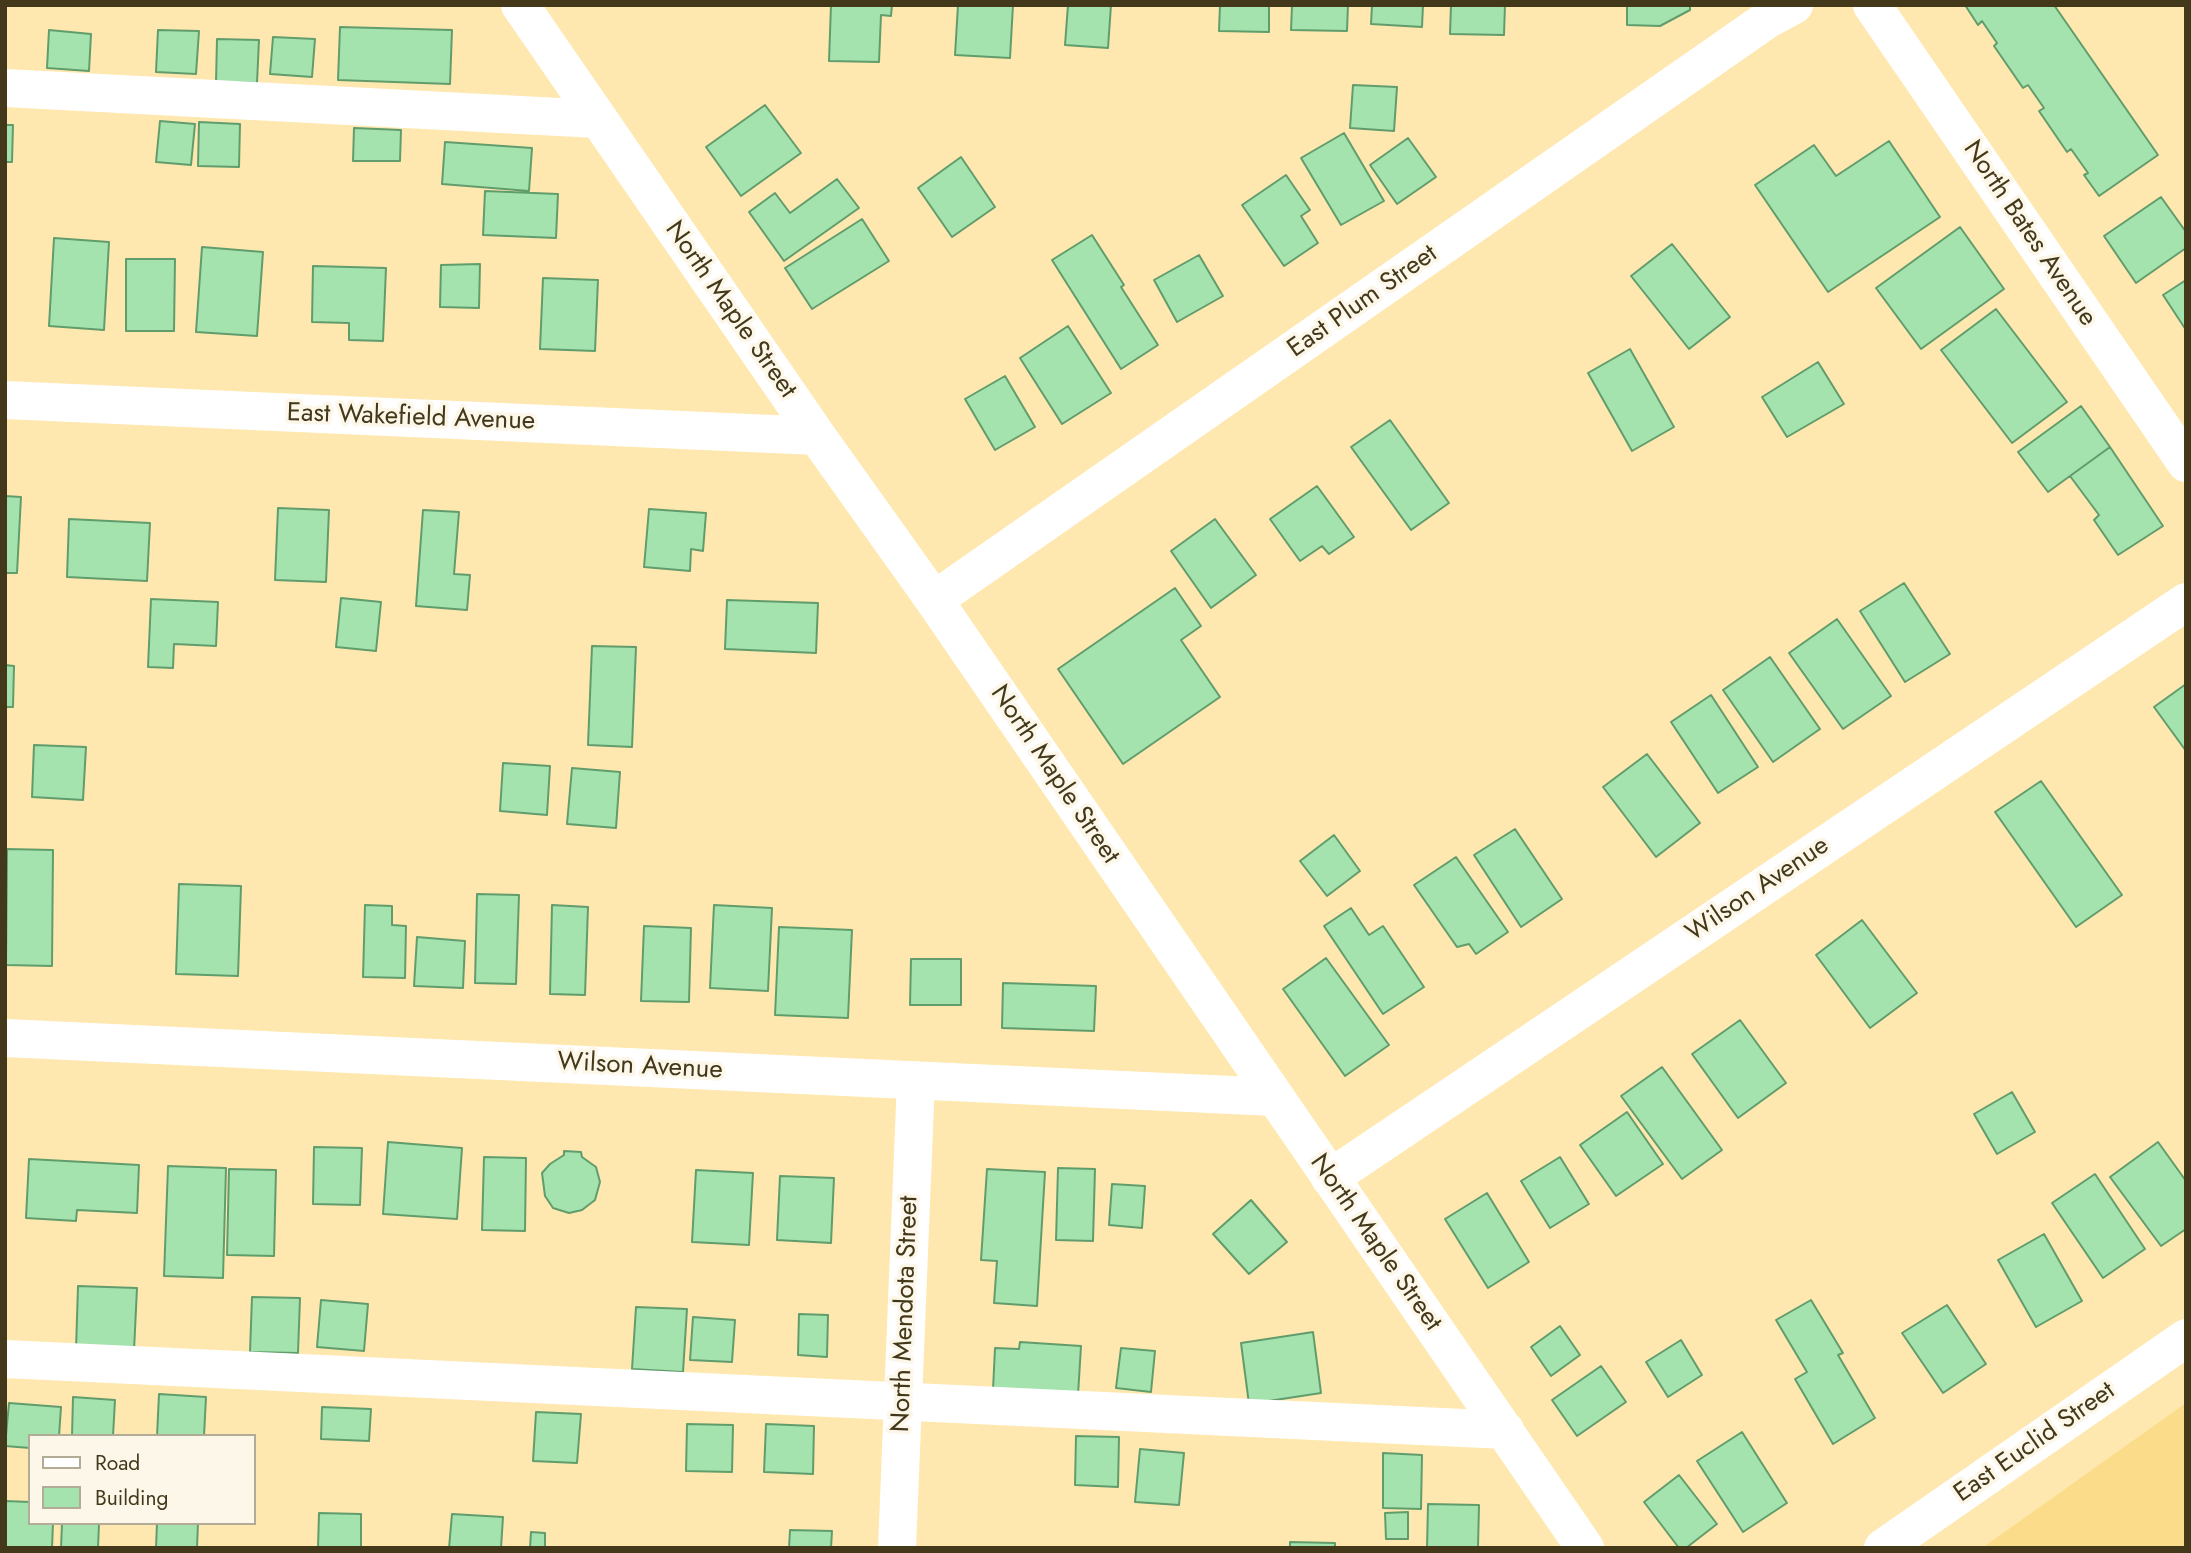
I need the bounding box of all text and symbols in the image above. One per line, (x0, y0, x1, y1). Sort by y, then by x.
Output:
street label: North Bates Avenue (1955, 135, 2103, 333)
street label: North Maple Street (657, 216, 803, 404)
street label: East Plum Street (1282, 239, 1444, 365)
street label: East Wakefield Avenue (286, 398, 536, 438)
street label: North Maple Street (983, 680, 1125, 870)
street label: Wilson Avenue (1681, 831, 1835, 949)
street label: Wilson Avenue (557, 1047, 723, 1087)
street label: North Maple Street (1302, 1149, 1448, 1337)
street label: North Mendota Street (886, 1195, 926, 1433)
street label: East Euclid Street (1949, 1376, 2121, 1510)
legend (28, 1434, 256, 1525)
text: Road (95, 1448, 140, 1478)
text: Building (95, 1483, 168, 1513)

